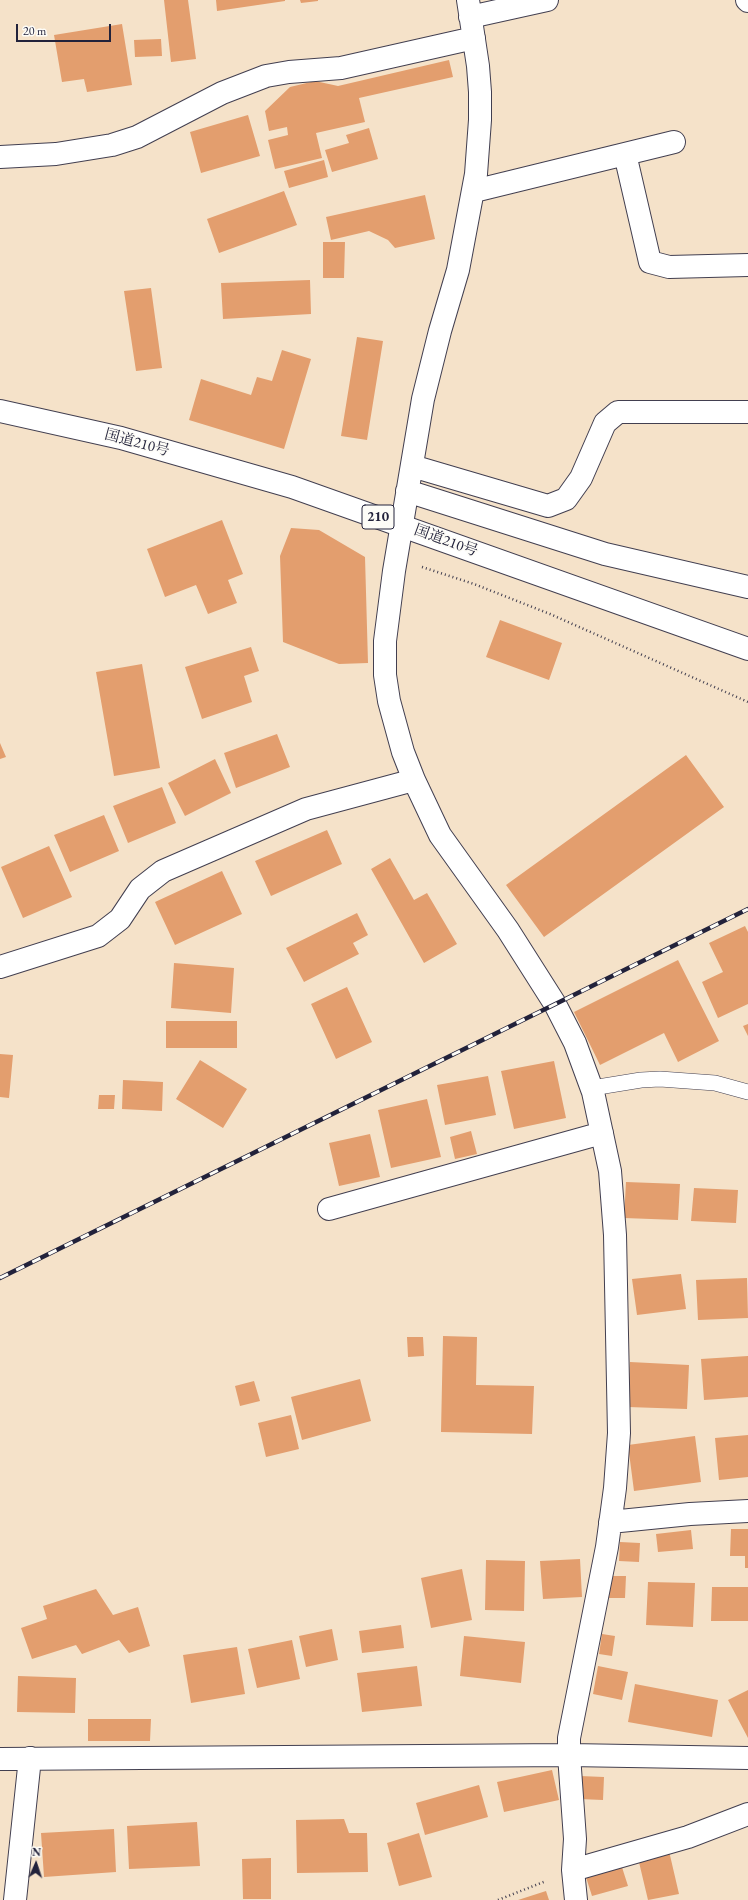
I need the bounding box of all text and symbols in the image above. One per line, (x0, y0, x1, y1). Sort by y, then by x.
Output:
scale bar (18, 16, 113, 42)
text: 20 m (23, 23, 46, 39)
street label: 国道210号 (103, 426, 171, 460)
road number: 210 (362, 505, 394, 529)
street label: 国道210号 (412, 521, 480, 561)
north arrow (16, 1844, 56, 1884)
text: N (32, 1845, 41, 1859)

